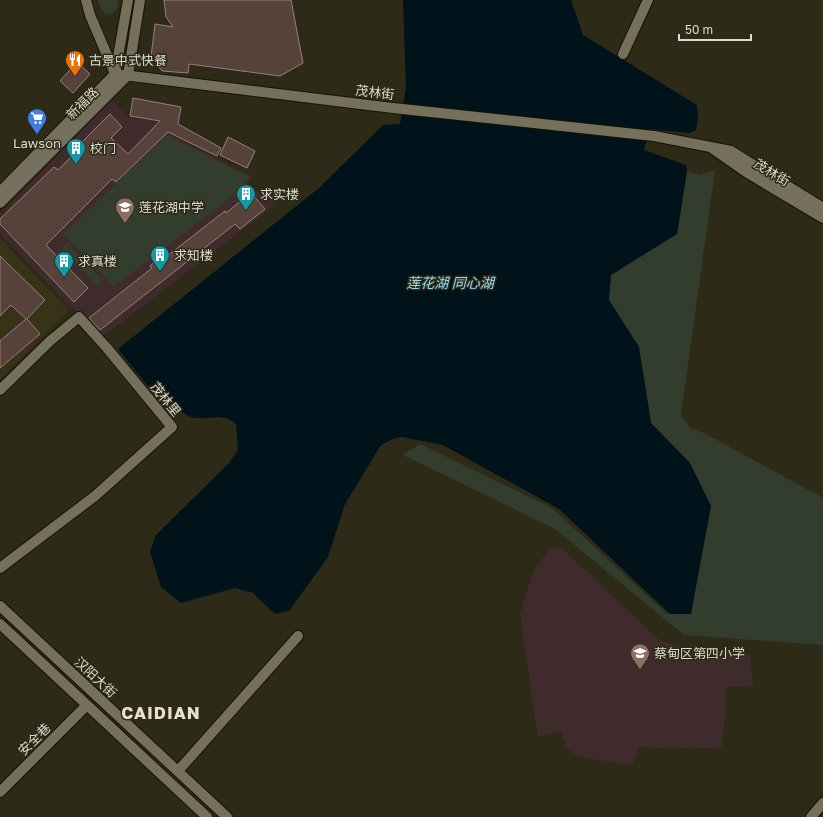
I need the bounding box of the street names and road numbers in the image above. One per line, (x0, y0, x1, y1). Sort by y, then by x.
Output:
street label: 茂林街 (355, 82, 395, 102)
street label: 新福路 (63, 84, 101, 122)
street label: 茂林街 (751, 155, 793, 189)
street label: 茂林里 (148, 379, 184, 419)
street label: 汉阳大街 (72, 653, 120, 701)
street label: 安全巷 (15, 720, 53, 758)

